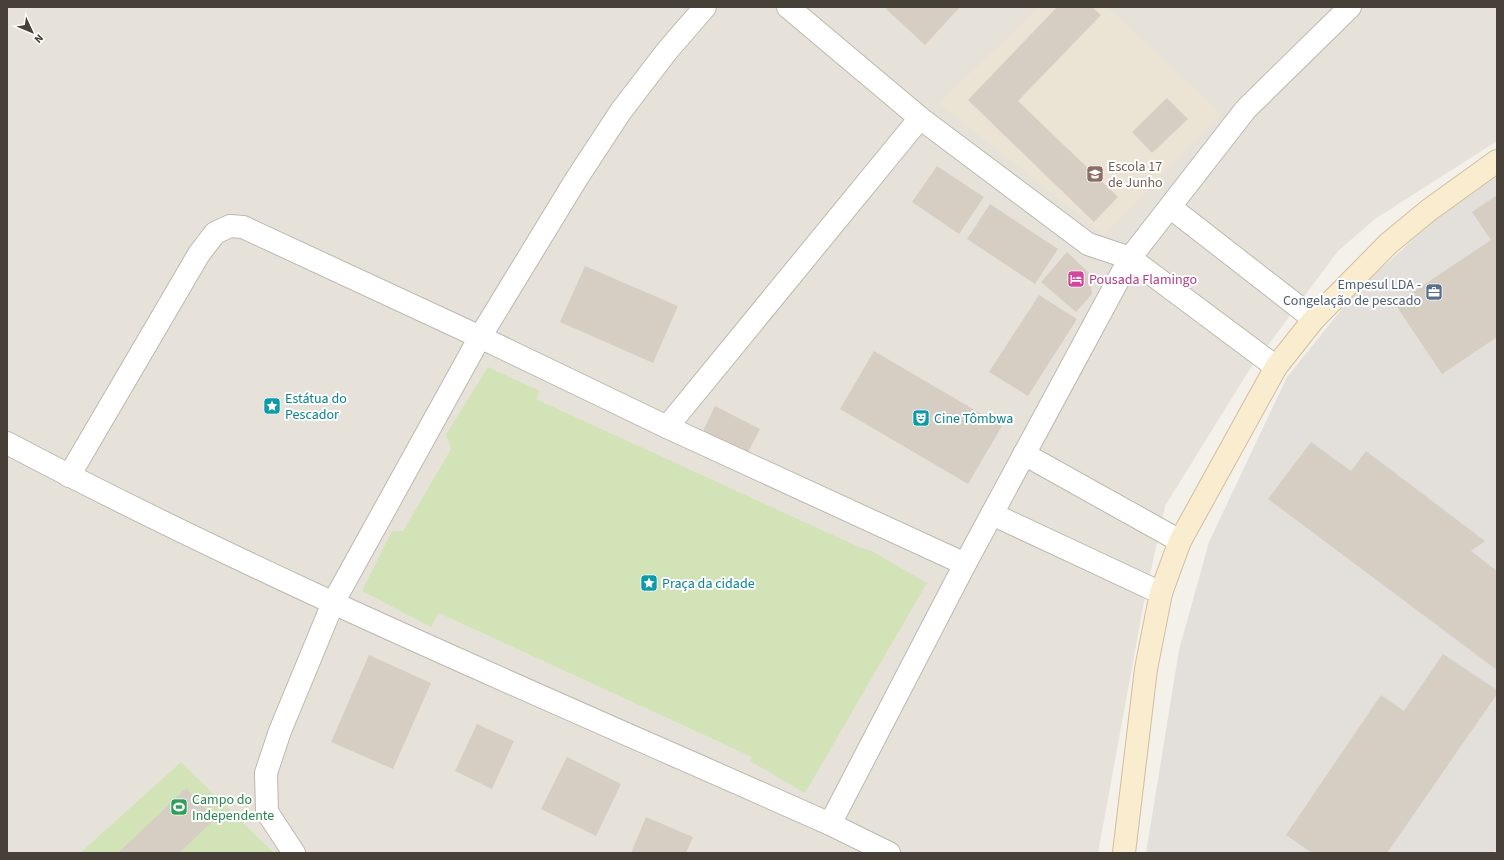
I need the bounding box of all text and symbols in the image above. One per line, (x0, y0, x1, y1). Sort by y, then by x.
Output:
north arrow (12, 12, 52, 52)
text: N (31, 31, 47, 46)
place label: Escola 17 de Junho (1108, 157, 1163, 193)
school or university icon: Escola 17 de Junho (1085, 164, 1105, 184)
hotel icon: Pousada Flamingo (1066, 269, 1086, 289)
place label: Pousada Flamingo (1089, 270, 1197, 290)
place label: Empesul LDA - Congelação de pescado (1283, 275, 1421, 311)
office icon: Empesul LDA - Congelação de pescado (1424, 282, 1444, 302)
place label: Estátua do Pescador (285, 389, 347, 425)
place icon: Estátua do Pescador (262, 396, 282, 416)
theatre icon: Cine Tômbwa (911, 408, 931, 428)
place label: Cine Tômbwa (934, 409, 1013, 429)
place icon: Praça da cidade (639, 573, 659, 593)
place label: Praça da cidade (662, 574, 755, 594)
place label: Campo do Independente (192, 790, 274, 826)
sports icon: Campo do Independente (169, 797, 189, 817)

